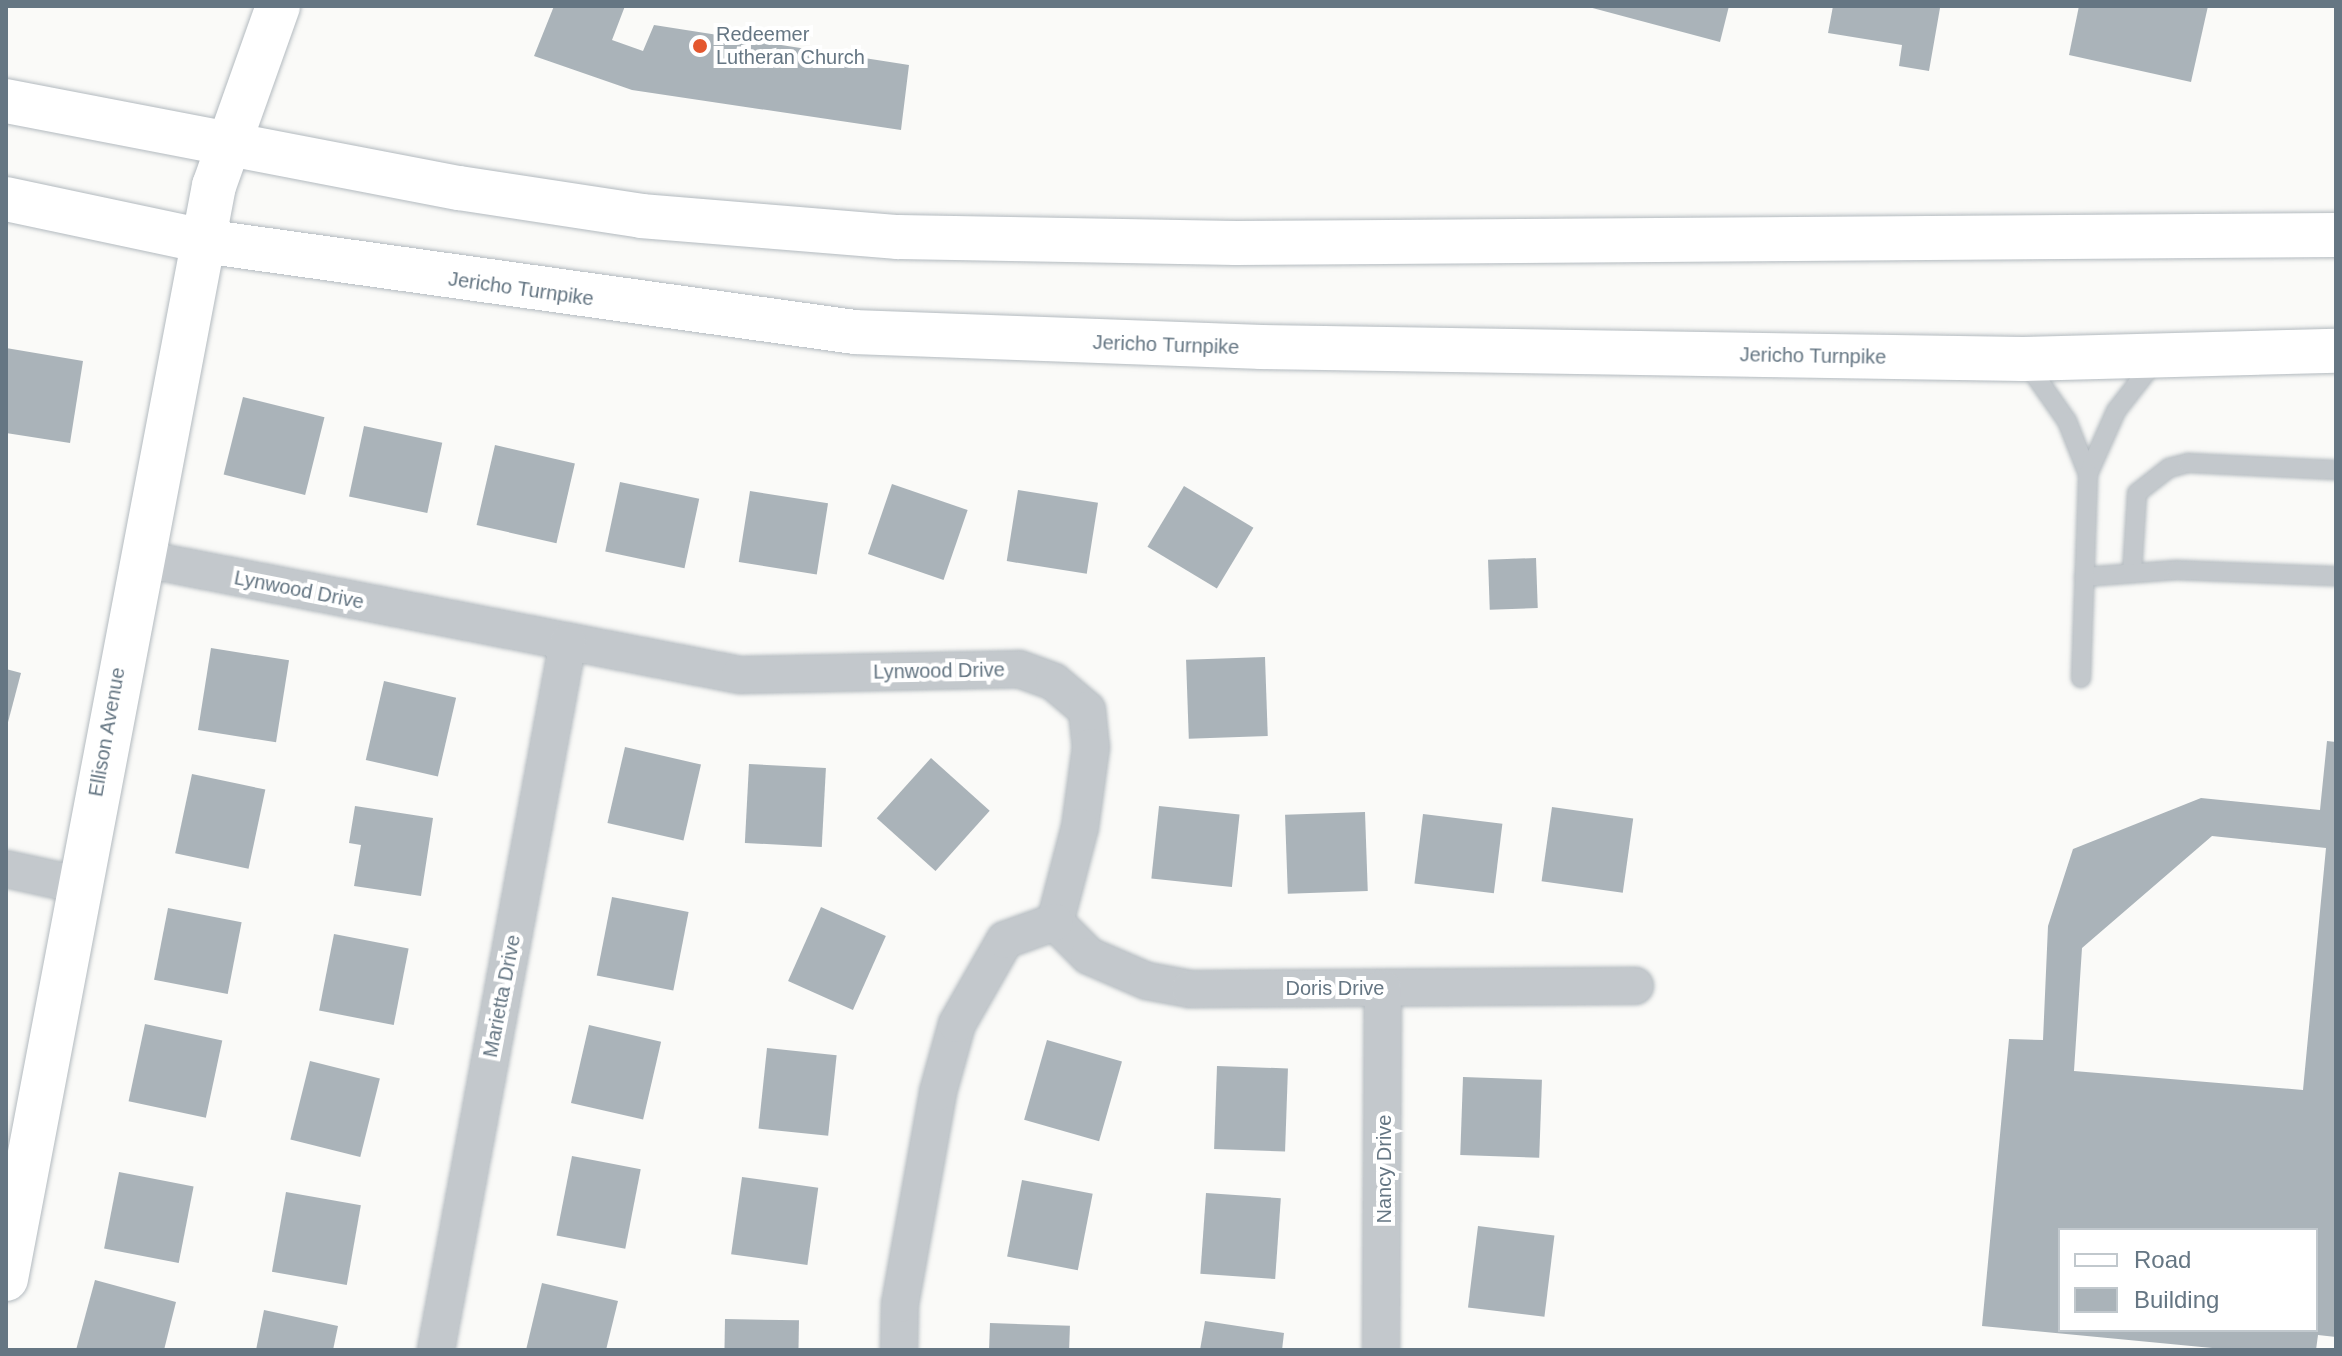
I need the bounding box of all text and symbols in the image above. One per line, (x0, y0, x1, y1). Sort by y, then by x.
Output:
place label: Redeemer Lutheran Church (716, 22, 865, 69)
marker: Redeemer Lutheran Church (691, 37, 709, 55)
street label: Jericho Turnpike (446, 267, 596, 311)
street label: Jericho Turnpike (1092, 330, 1240, 360)
street label: Jericho Turnpike (1739, 343, 1887, 369)
street label: Lynwood Drive (232, 566, 366, 614)
street label: Lynwood Drive (873, 658, 1005, 684)
street label: Ellison Avenue (84, 665, 130, 799)
street label: Marietta Drive (478, 933, 526, 1059)
street label: Doris Drive (1286, 976, 1384, 1000)
street label: Nancy Drive (1372, 1115, 1396, 1223)
legend (2058, 1228, 2318, 1332)
text: Road (2134, 1246, 2191, 1273)
text: Building (2134, 1286, 2219, 1313)

